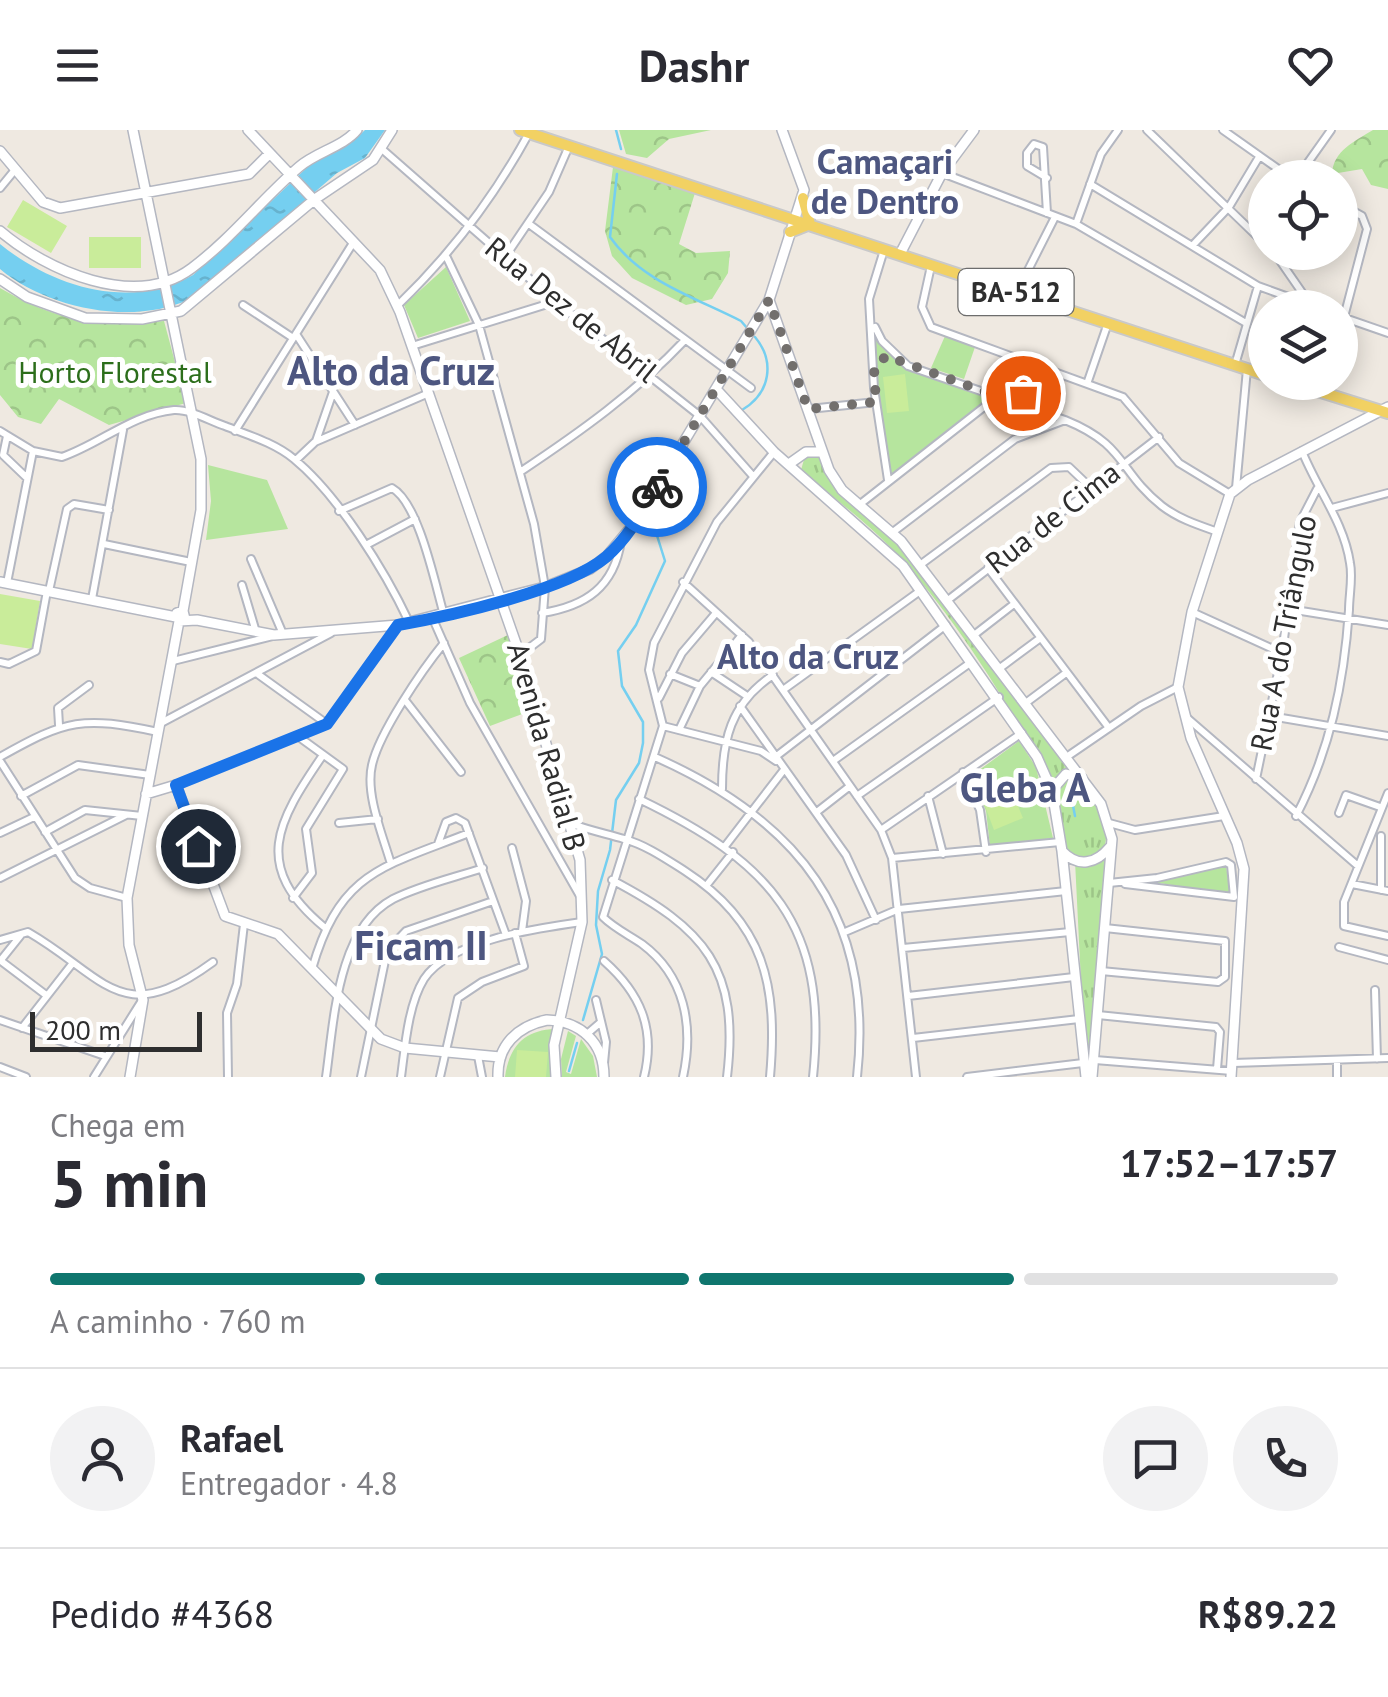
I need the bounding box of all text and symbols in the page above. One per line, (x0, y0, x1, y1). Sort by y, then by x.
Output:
text: Dashr (639, 36, 749, 94)
icon: menu (50, 38, 105, 93)
icon: heart (1283, 38, 1338, 93)
district label: Camaçari de Dentro (811, 138, 959, 224)
map controls (1248, 160, 1358, 400)
button: locate (1248, 160, 1358, 270)
street label: Rua Dez de Abril (478, 227, 666, 390)
road number: BA-512 (958, 269, 1074, 315)
button: layers (1248, 290, 1358, 400)
district label: Alto da Cruz (287, 344, 495, 396)
pin (981, 351, 1066, 436)
park label: Horto Florestal (18, 352, 212, 391)
icon: bag (996, 366, 1051, 421)
courier (607, 437, 707, 537)
street label: Rua de Cima (977, 452, 1127, 582)
icon: bike (630, 460, 685, 515)
street label: Rua A do Triângulo (1241, 511, 1325, 754)
district label: Alto da Cruz (717, 633, 899, 679)
street label: Avenida Radial B (499, 638, 596, 855)
district label: Gleba A (960, 761, 1091, 813)
pin (156, 804, 241, 889)
icon: home (171, 819, 226, 874)
district label: Ficam II (354, 919, 488, 971)
scale bar (30, 1007, 202, 1051)
text: 200 m (45, 1011, 121, 1048)
text: Chega em (50, 1104, 186, 1146)
text: 17:52–17:57 (1120, 1138, 1338, 1187)
text: 5 min (50, 1141, 209, 1225)
text: A caminho · 760 m (50, 1300, 305, 1342)
button: person (50, 1406, 155, 1511)
button: chat (1103, 1406, 1208, 1511)
button: phone (1233, 1406, 1338, 1511)
text: Rafael (180, 1413, 283, 1462)
text: Entregador · 4.8 (180, 1462, 398, 1504)
text: Pedido #4368 (50, 1589, 274, 1638)
text: R$89.22 (1198, 1589, 1338, 1638)

